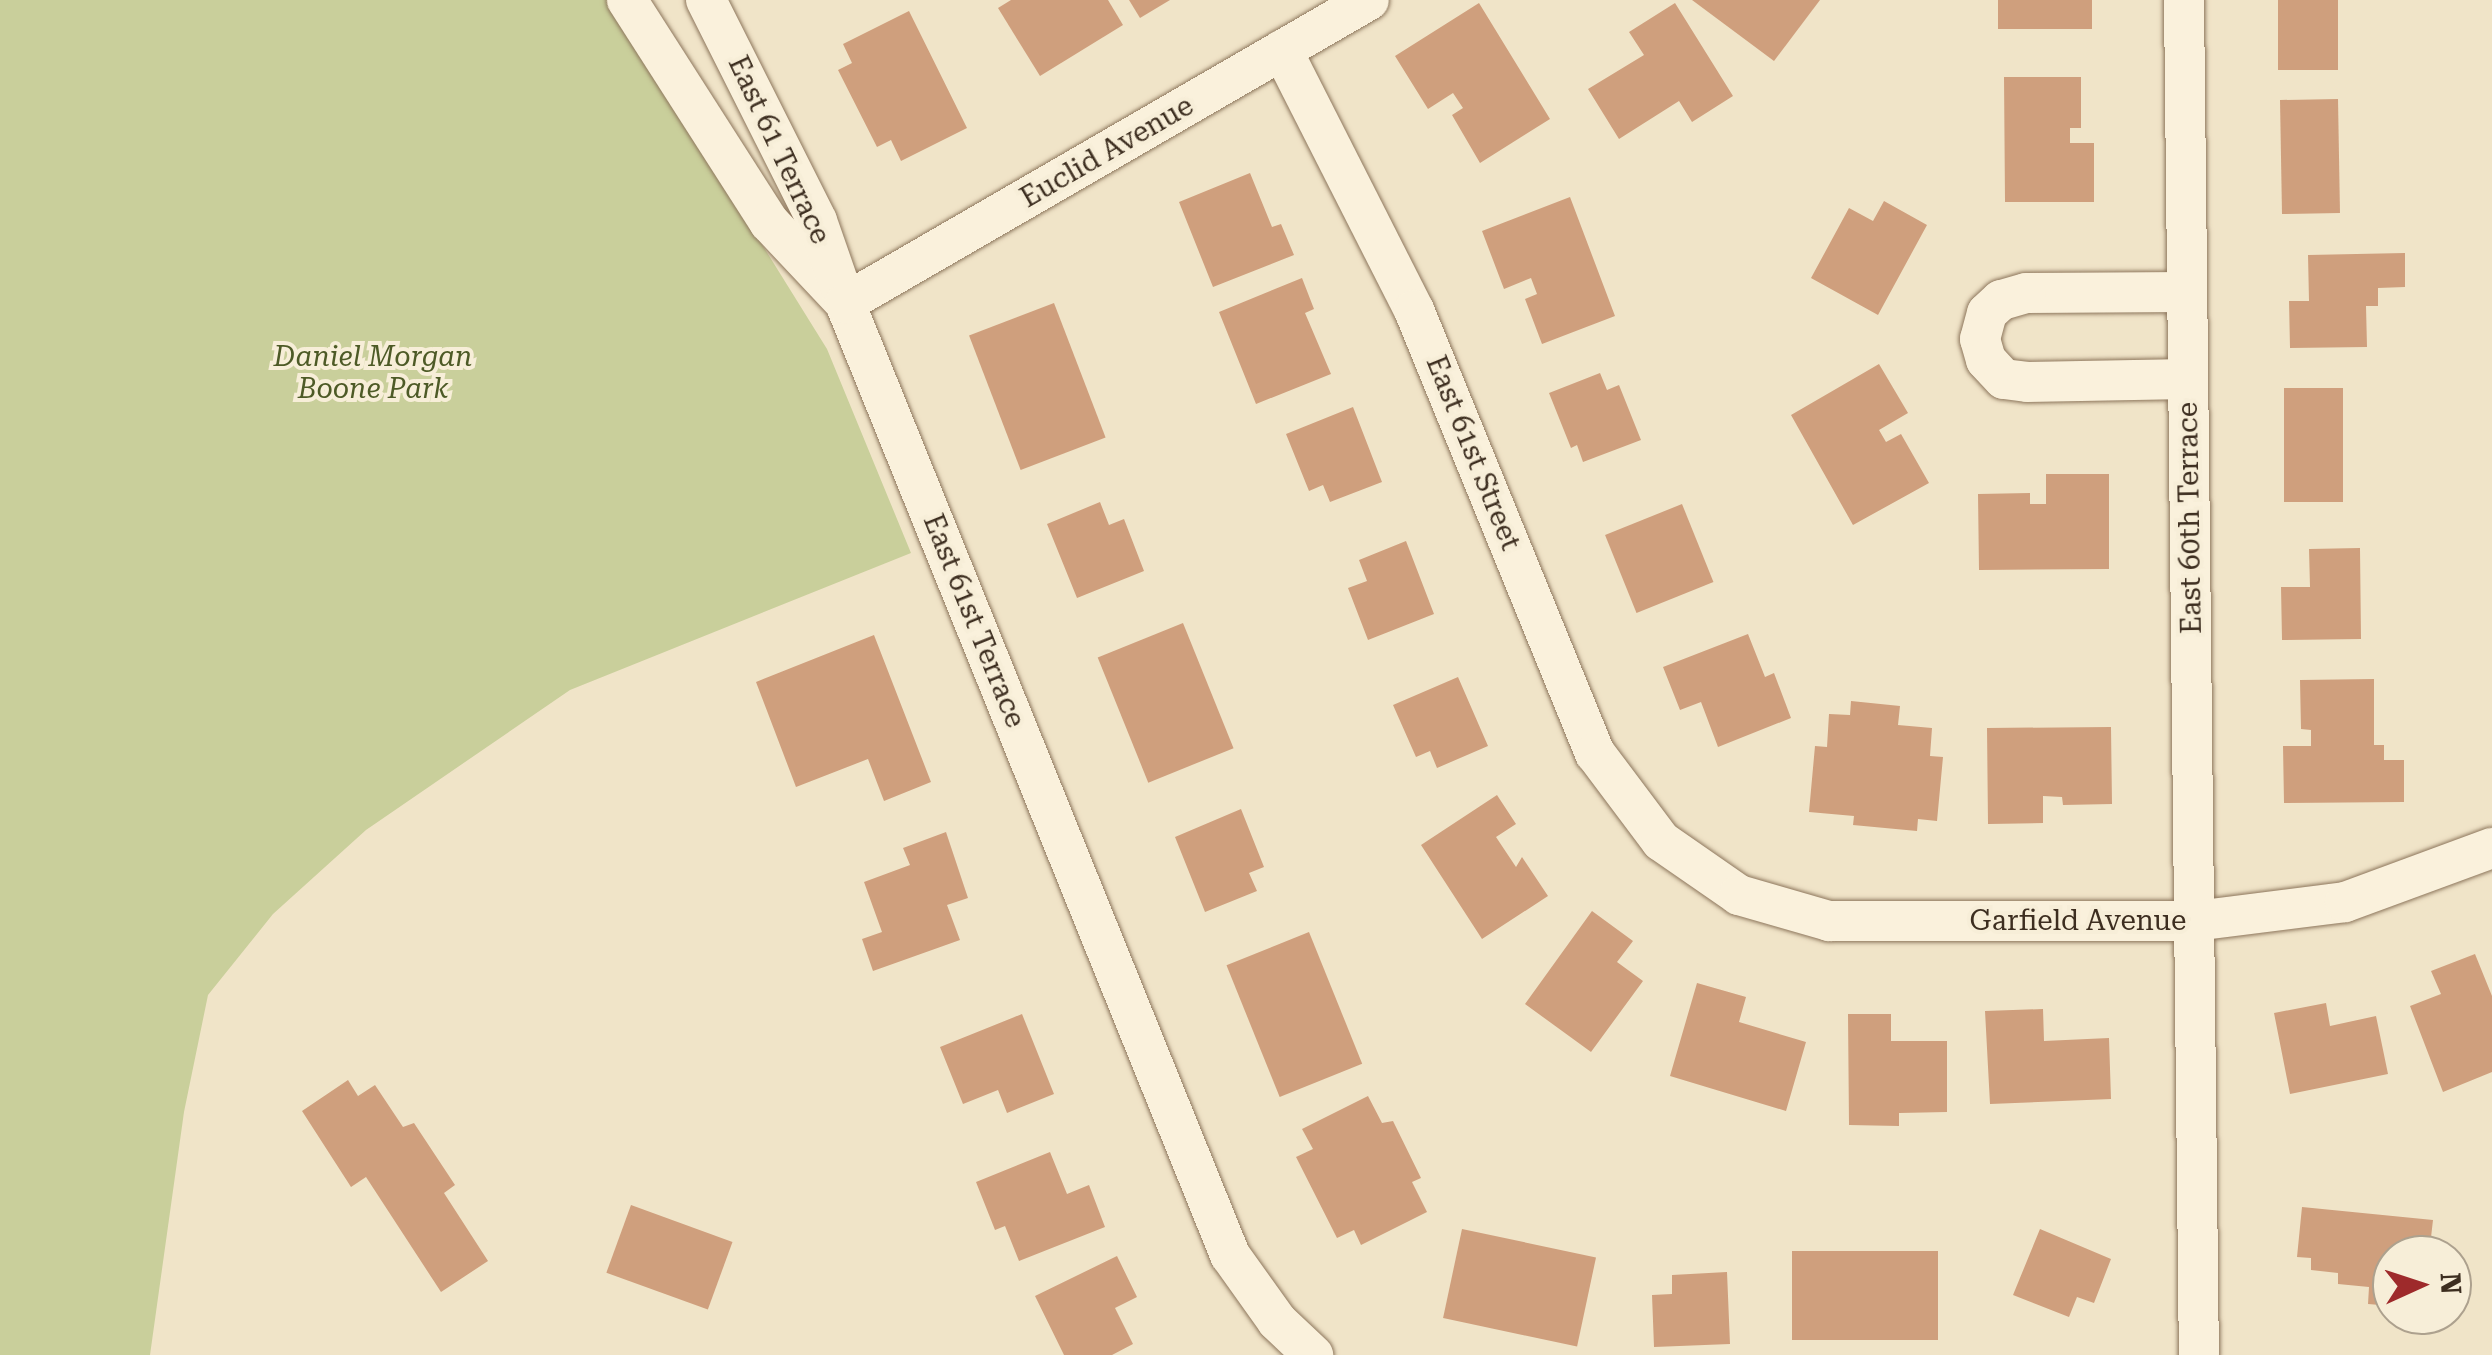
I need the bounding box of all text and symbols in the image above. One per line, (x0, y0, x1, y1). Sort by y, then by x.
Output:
street label: East 61 Terrace (721, 51, 837, 249)
street label: Euclid Avenue (1015, 89, 1199, 215)
park label: Daniel Morgan Boone Park (274, 340, 472, 406)
street label: East 61st Street (1419, 351, 1527, 555)
street label: East 60th Terrace (2171, 402, 2209, 634)
street label: East 61st Terrace (916, 509, 1032, 733)
street label: Garfield Avenue (1970, 904, 2186, 938)
north arrow (2372, 1235, 2472, 1335)
text: N (2433, 1272, 2468, 1295)

